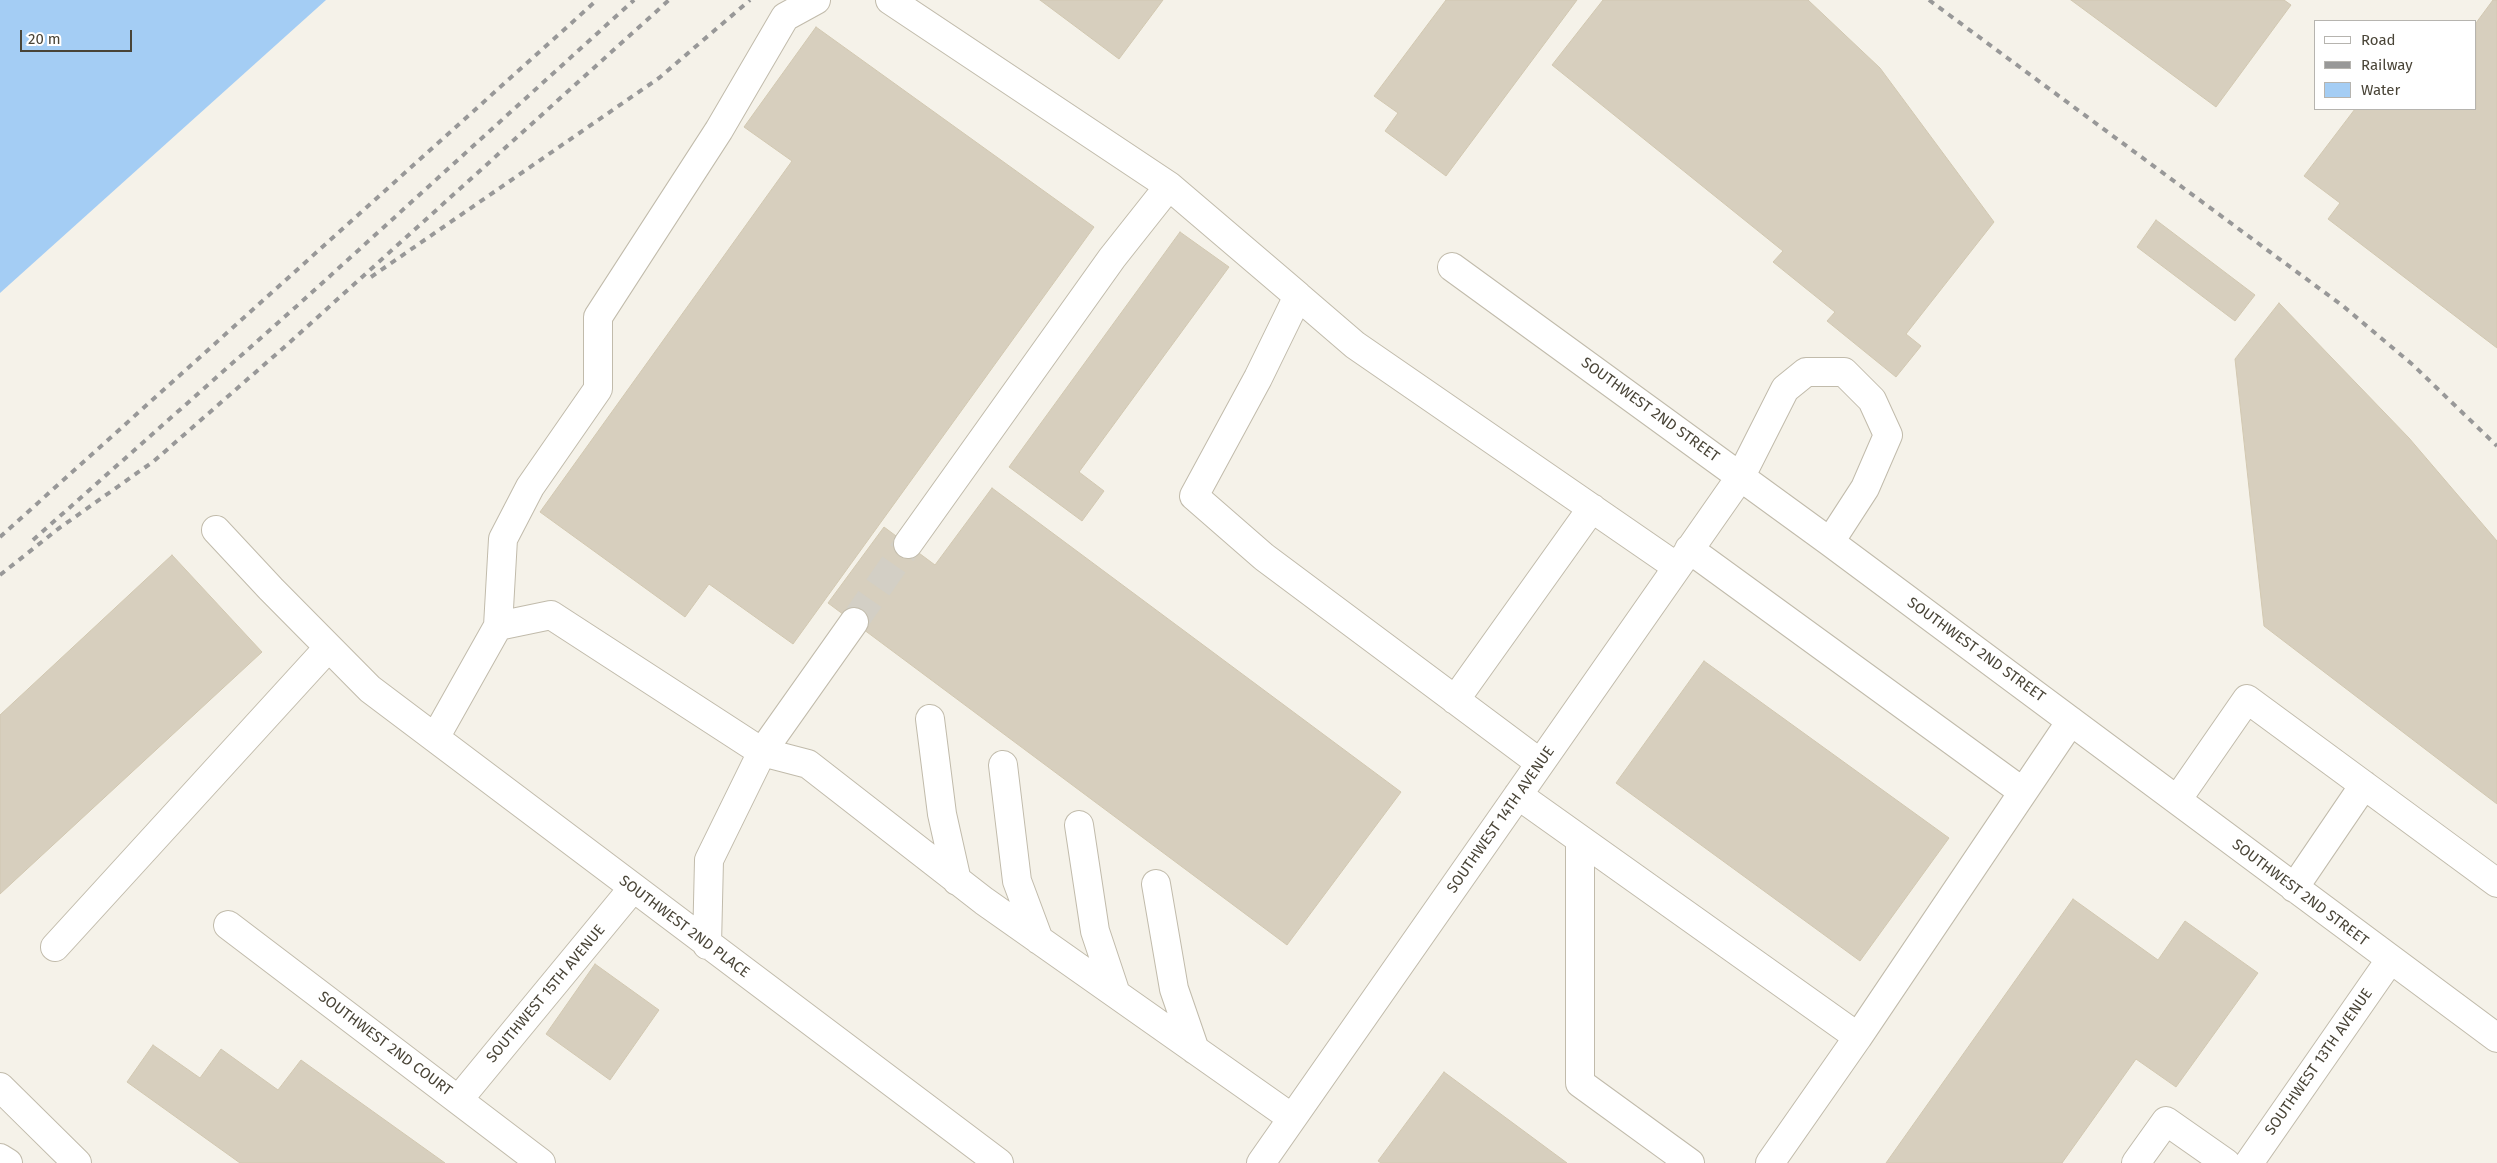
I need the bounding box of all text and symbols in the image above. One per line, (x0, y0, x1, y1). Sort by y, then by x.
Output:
scale bar (22, 20, 135, 52)
legend (2314, 20, 2477, 110)
text: 20 m (28, 30, 61, 48)
text: Road (2361, 31, 2396, 49)
text: Railway (2361, 56, 2413, 74)
text: Water (2361, 81, 2400, 99)
street label: SOUTHWEST 2ND STREET (1578, 354, 1722, 466)
street label: SOUTHWEST 2ND STREET (1904, 594, 2048, 706)
street label: SOUTHWEST 14TH AVENUE (1443, 743, 1559, 897)
street label: SOUTHWEST 2ND STREET (2228, 836, 2372, 950)
street label: SOUTHWEST 2ND PLACE (615, 872, 753, 982)
street label: SOUTHWEST 15TH AVENUE (483, 921, 609, 1067)
street label: SOUTHWEST 13TH AVENUE (2262, 985, 2376, 1139)
street label: SOUTHWEST 2ND COURT (315, 988, 455, 1100)

